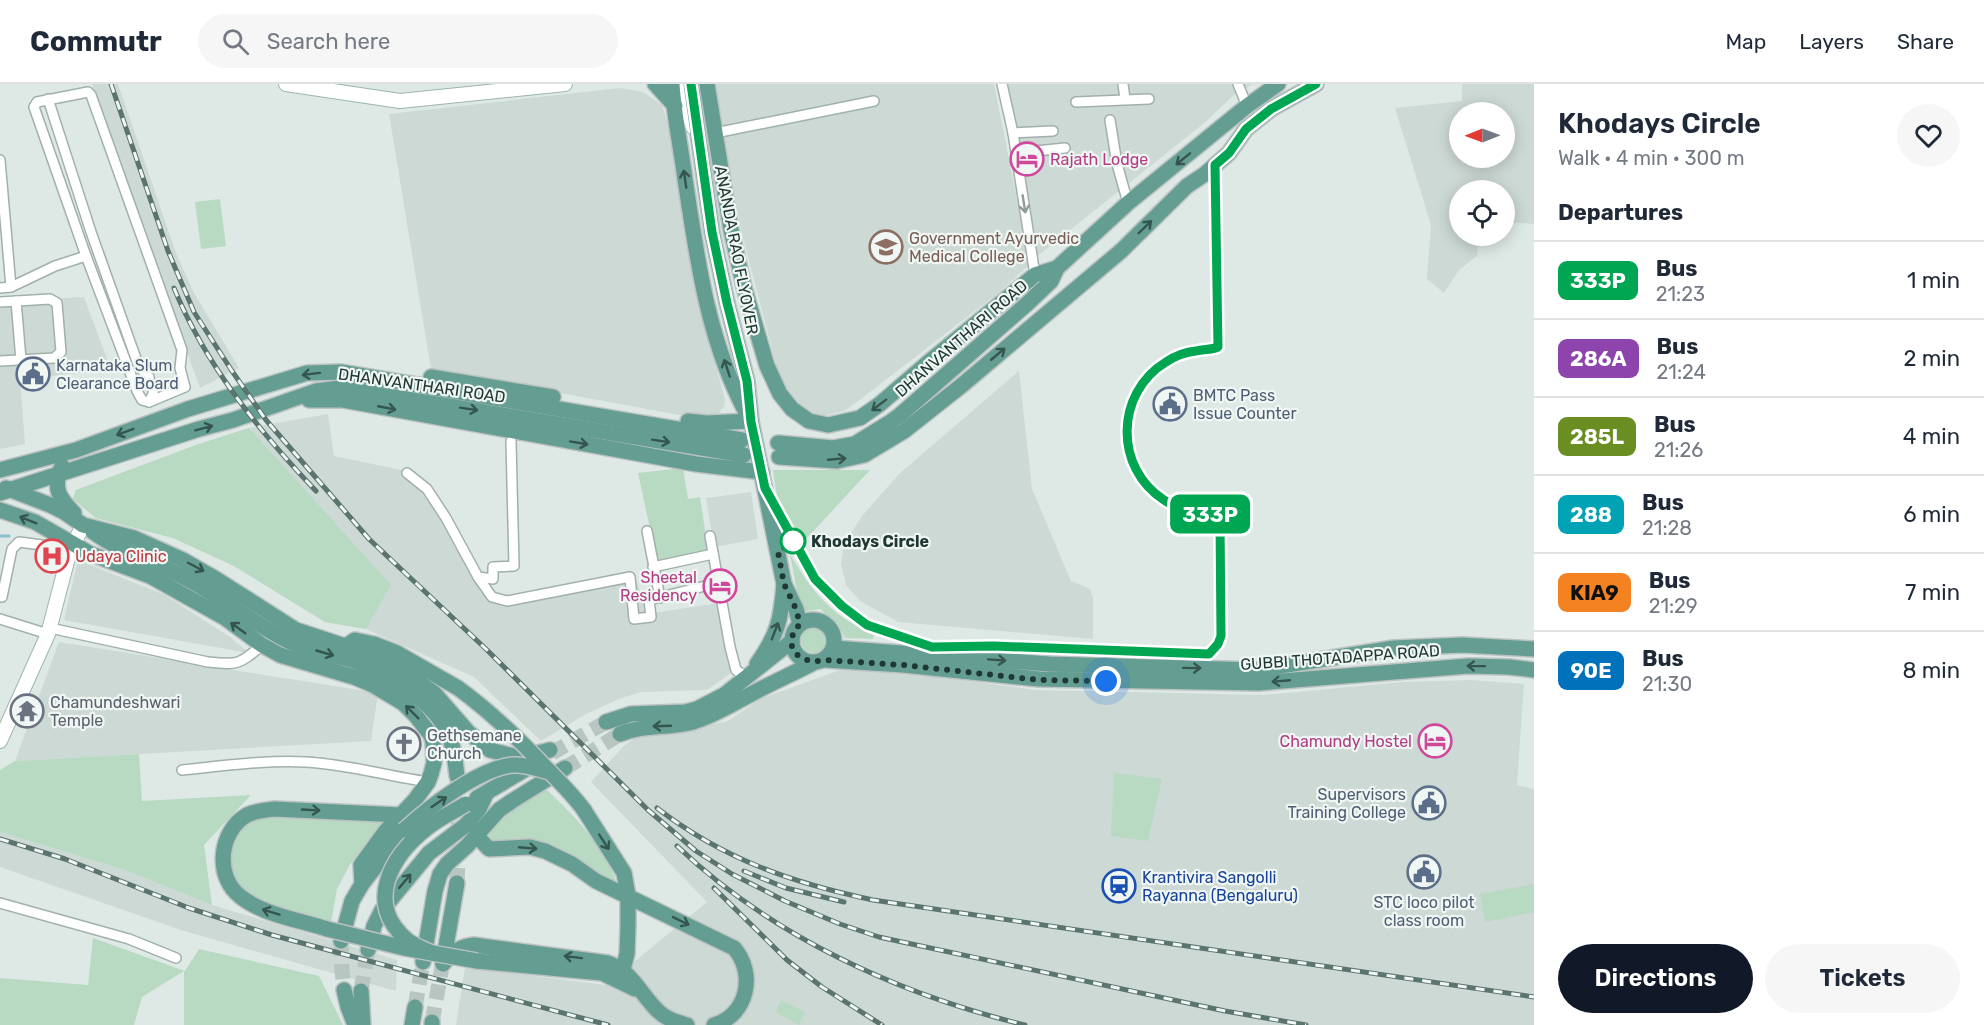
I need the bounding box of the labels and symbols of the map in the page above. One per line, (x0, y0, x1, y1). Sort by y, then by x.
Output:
north arrow (1449, 102, 1515, 168)
hotel icon: Rajath Lodge (1009, 141, 1045, 177)
place label: Rajath Lodge (1050, 150, 1148, 169)
one-way arrow (1175, 152, 1191, 165)
street label: ANANDA RAO FLYOVER (711, 164, 762, 336)
one-way arrow (680, 169, 691, 189)
one-way arrow (1018, 193, 1029, 213)
one-way arrow (1137, 219, 1152, 234)
school or university icon: Government Ayurvedic Medical College (868, 229, 904, 265)
place label: Government Ayurvedic Medical College (909, 229, 1079, 266)
street label: DHANVANTHARI ROAD (891, 276, 1031, 401)
one-way arrow (990, 348, 1006, 361)
public building icon: Karnataka Slum Clearance Board (15, 356, 51, 392)
place label: Karnataka Slum Clearance Board (56, 356, 179, 393)
one-way arrow (721, 359, 732, 378)
street label: DHANVANTHARI ROAD (337, 364, 507, 407)
one-way arrow (302, 369, 322, 380)
public building icon: BMTC Pass Issue Counter (1152, 386, 1188, 422)
place label: BMTC Pass Issue Counter (1193, 386, 1297, 423)
one-way arrow (871, 399, 887, 411)
one-way arrow (377, 403, 397, 414)
one-way arrow (459, 404, 478, 415)
one-way arrow (194, 421, 213, 433)
one-way arrow (116, 427, 135, 438)
one-way arrow (651, 436, 671, 447)
one-way arrow (569, 438, 589, 449)
one-way arrow (827, 454, 846, 465)
line badge: 333P (1168, 494, 1252, 534)
one-way arrow (20, 514, 38, 525)
marker: Khodays Circle (780, 528, 806, 554)
place label: Khodays Circle (811, 532, 929, 551)
hospital icon: Udaya Clinic (34, 538, 70, 574)
place label: Udaya Clinic (75, 547, 167, 566)
one-way arrow (186, 562, 204, 573)
place label: Sheetal Residency (620, 568, 697, 605)
hotel icon: Sheetal Residency (702, 568, 738, 604)
one-way arrow (231, 622, 247, 634)
one-way arrow (770, 623, 781, 641)
street label: GUBBI THOTADAPPA ROAD (1240, 641, 1440, 674)
one-way arrow (315, 648, 334, 660)
one-way arrow (986, 655, 1006, 666)
one-way arrow (1466, 660, 1486, 672)
one-way arrow (1181, 662, 1201, 674)
your location (1091, 666, 1121, 696)
one-way arrow (1272, 676, 1292, 687)
temple icon: Chamundeshwari Temple (9, 693, 45, 729)
place label: Chamundeshwari Temple (50, 693, 180, 730)
one-way arrow (404, 705, 419, 719)
one-way arrow (652, 720, 672, 732)
hotel icon: Chamundy Hostel (1417, 723, 1453, 759)
church icon: Gethsemane Church (386, 726, 422, 762)
place label: Gethsemane Church (427, 726, 522, 763)
place label: Chamundy Hostel (1280, 732, 1412, 751)
place label: Supervisors Training College (1288, 785, 1406, 822)
public building icon: Supervisors Training College (1411, 785, 1447, 821)
one-way arrow (431, 796, 447, 808)
one-way arrow (301, 805, 321, 816)
one-way arrow (598, 833, 610, 849)
one-way arrow (518, 843, 538, 854)
public building icon: STC loco pilot class room (1406, 854, 1442, 890)
station icon: Krantivira Sangolli Rayanna (Bengaluru) (1101, 868, 1137, 904)
place label: Krantivira Sangolli Rayanna (Bengaluru) (1142, 868, 1298, 905)
one-way arrow (399, 873, 412, 889)
place label: STC loco pilot class room (1373, 893, 1475, 930)
one-way arrow (262, 906, 281, 917)
one-way arrow (672, 915, 689, 927)
one-way arrow (564, 952, 584, 963)

